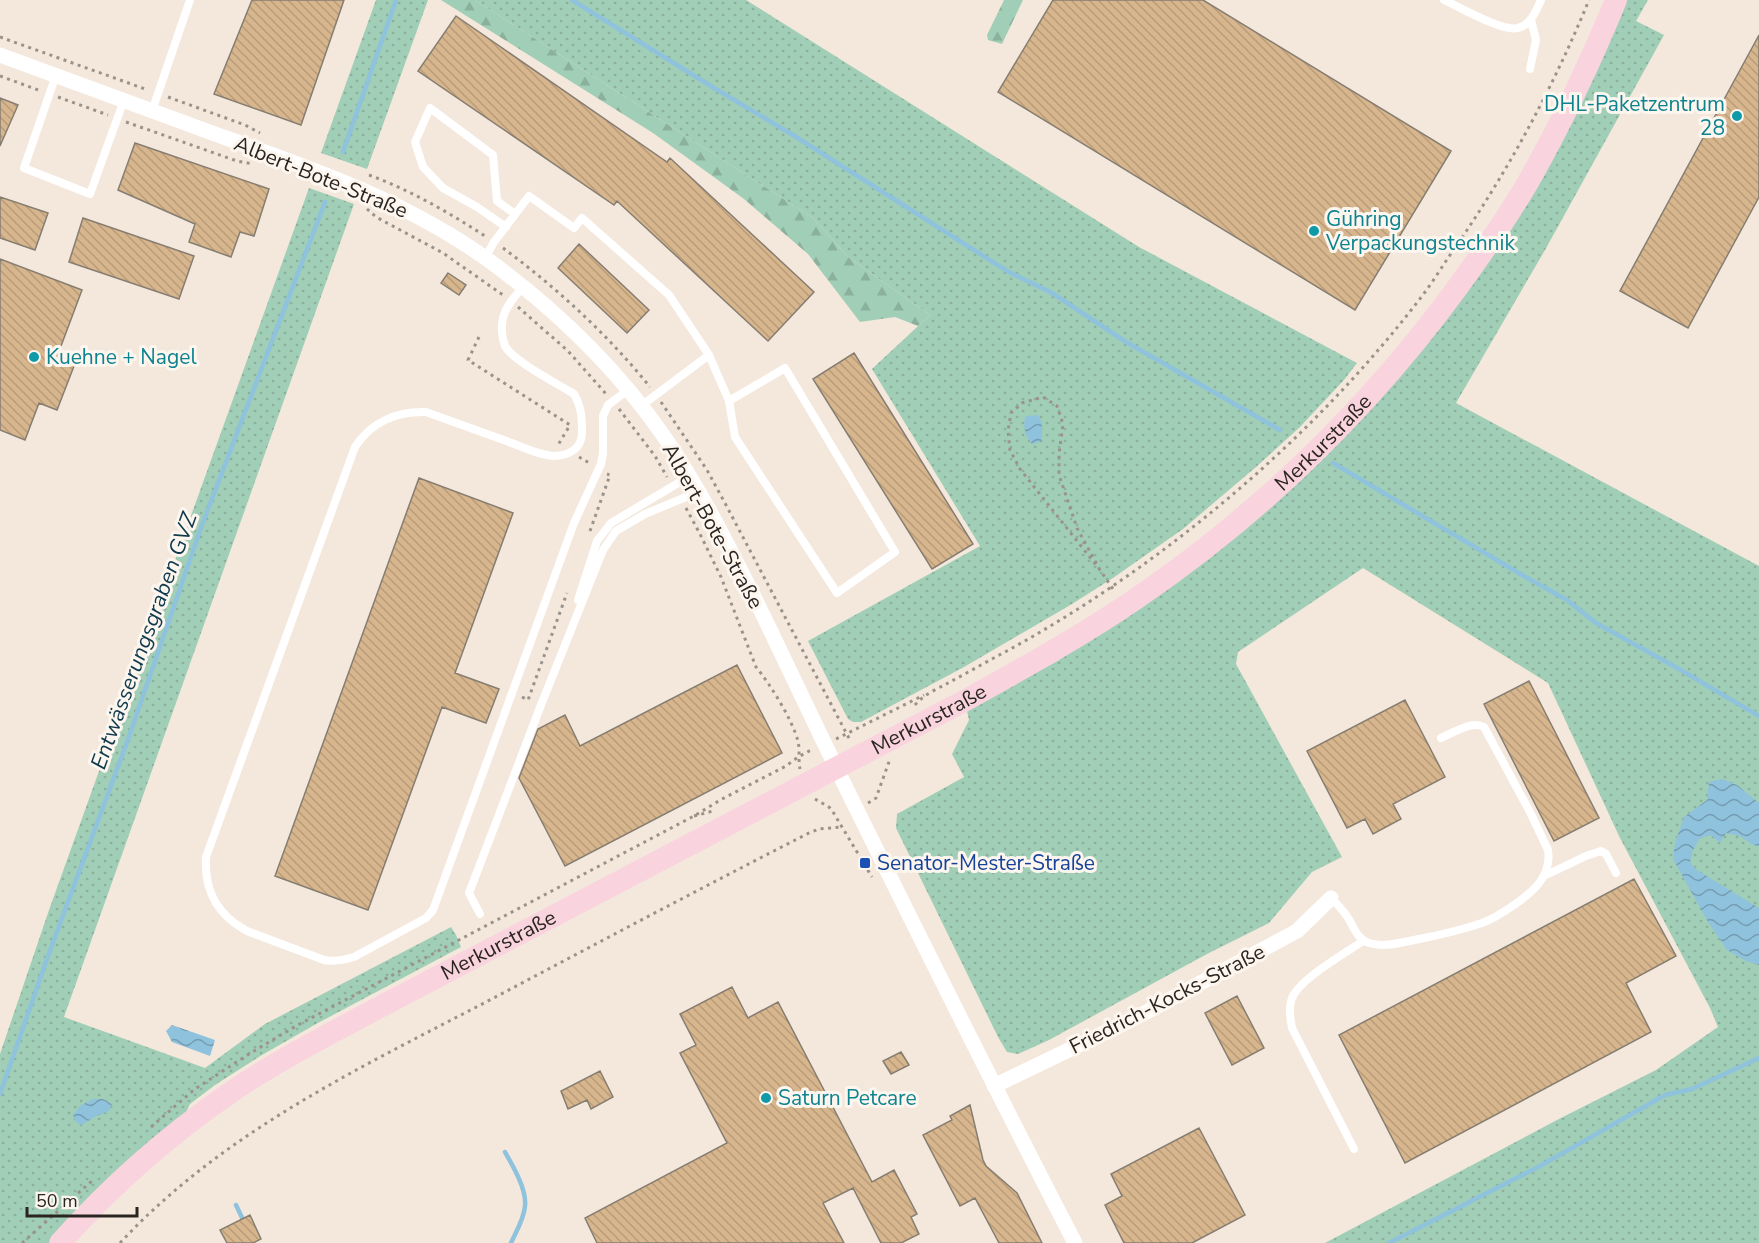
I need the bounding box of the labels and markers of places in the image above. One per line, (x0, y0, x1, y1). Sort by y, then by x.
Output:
place label: DHL-Paketzentrum 28 (1544, 90, 1725, 142)
marker: DHL-Paketzentrum 28 (1730, 109, 1744, 123)
place label: Gühring Verpackungstechnik (1325, 205, 1515, 257)
marker: Gühring Verpackungstechnik (1307, 224, 1321, 238)
place label: Kuehne + Nagel (46, 343, 197, 371)
marker: Kuehne + Nagel (27, 350, 41, 364)
place label: Senator-Mester-Straße (877, 849, 1095, 877)
marker: Senator-Mester-Straße (858, 856, 872, 870)
place label: Saturn Petcare (778, 1084, 917, 1112)
marker: Saturn Petcare (759, 1091, 773, 1105)

